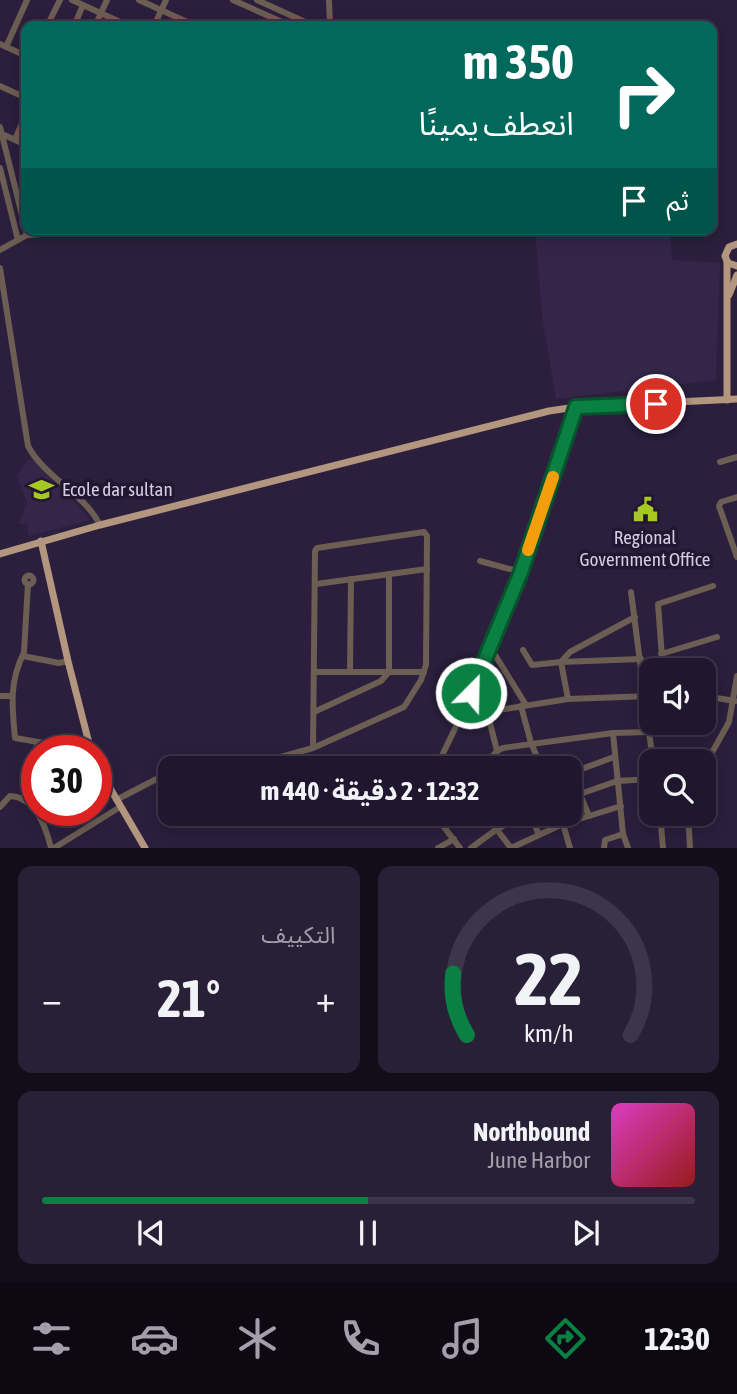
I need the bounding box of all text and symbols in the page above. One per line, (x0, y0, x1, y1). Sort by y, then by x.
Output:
text: 350 m (463, 33, 574, 89)
icon: right (598, 49, 689, 140)
text: انعطف يمينًا (419, 105, 574, 142)
icon: arrive (615, 182, 653, 220)
text: ثم (667, 186, 689, 216)
pin (626, 374, 686, 434)
icon: arrive (637, 385, 675, 423)
school or university icon: Ecole dar sultan (28, 475, 56, 503)
place label: Ecole dar sultan (62, 478, 173, 500)
public building icon: Regional Government Office (631, 495, 659, 523)
place label: Regional Government Office (580, 526, 710, 570)
position arrow (434, 656, 508, 730)
map controls (639, 658, 716, 826)
button: sound (639, 658, 716, 735)
speed limit sign: 30 (21, 735, 112, 826)
button: search (639, 749, 716, 826)
text: 12:32 · 2 دقيقة · 440 m (260, 776, 480, 806)
text: التكييف (261, 922, 336, 948)
text: 22 (514, 938, 582, 1021)
text: 21° (157, 968, 220, 1028)
text: − (42, 977, 62, 1020)
text: + (316, 977, 335, 1020)
text: km/h (523, 1019, 573, 1047)
text: Northbound (473, 1117, 590, 1147)
text: June Harbor (487, 1147, 590, 1173)
icon: previous (132, 1214, 170, 1252)
icon: pause (349, 1214, 387, 1252)
icon: next (567, 1214, 605, 1252)
icon: filters (27, 1314, 76, 1363)
icon: car (130, 1314, 179, 1363)
icon: climate (233, 1314, 282, 1363)
icon: phone (336, 1314, 385, 1363)
icon: music (438, 1314, 487, 1363)
icon: directions (541, 1314, 590, 1363)
text: 12:30 (644, 1320, 710, 1357)

